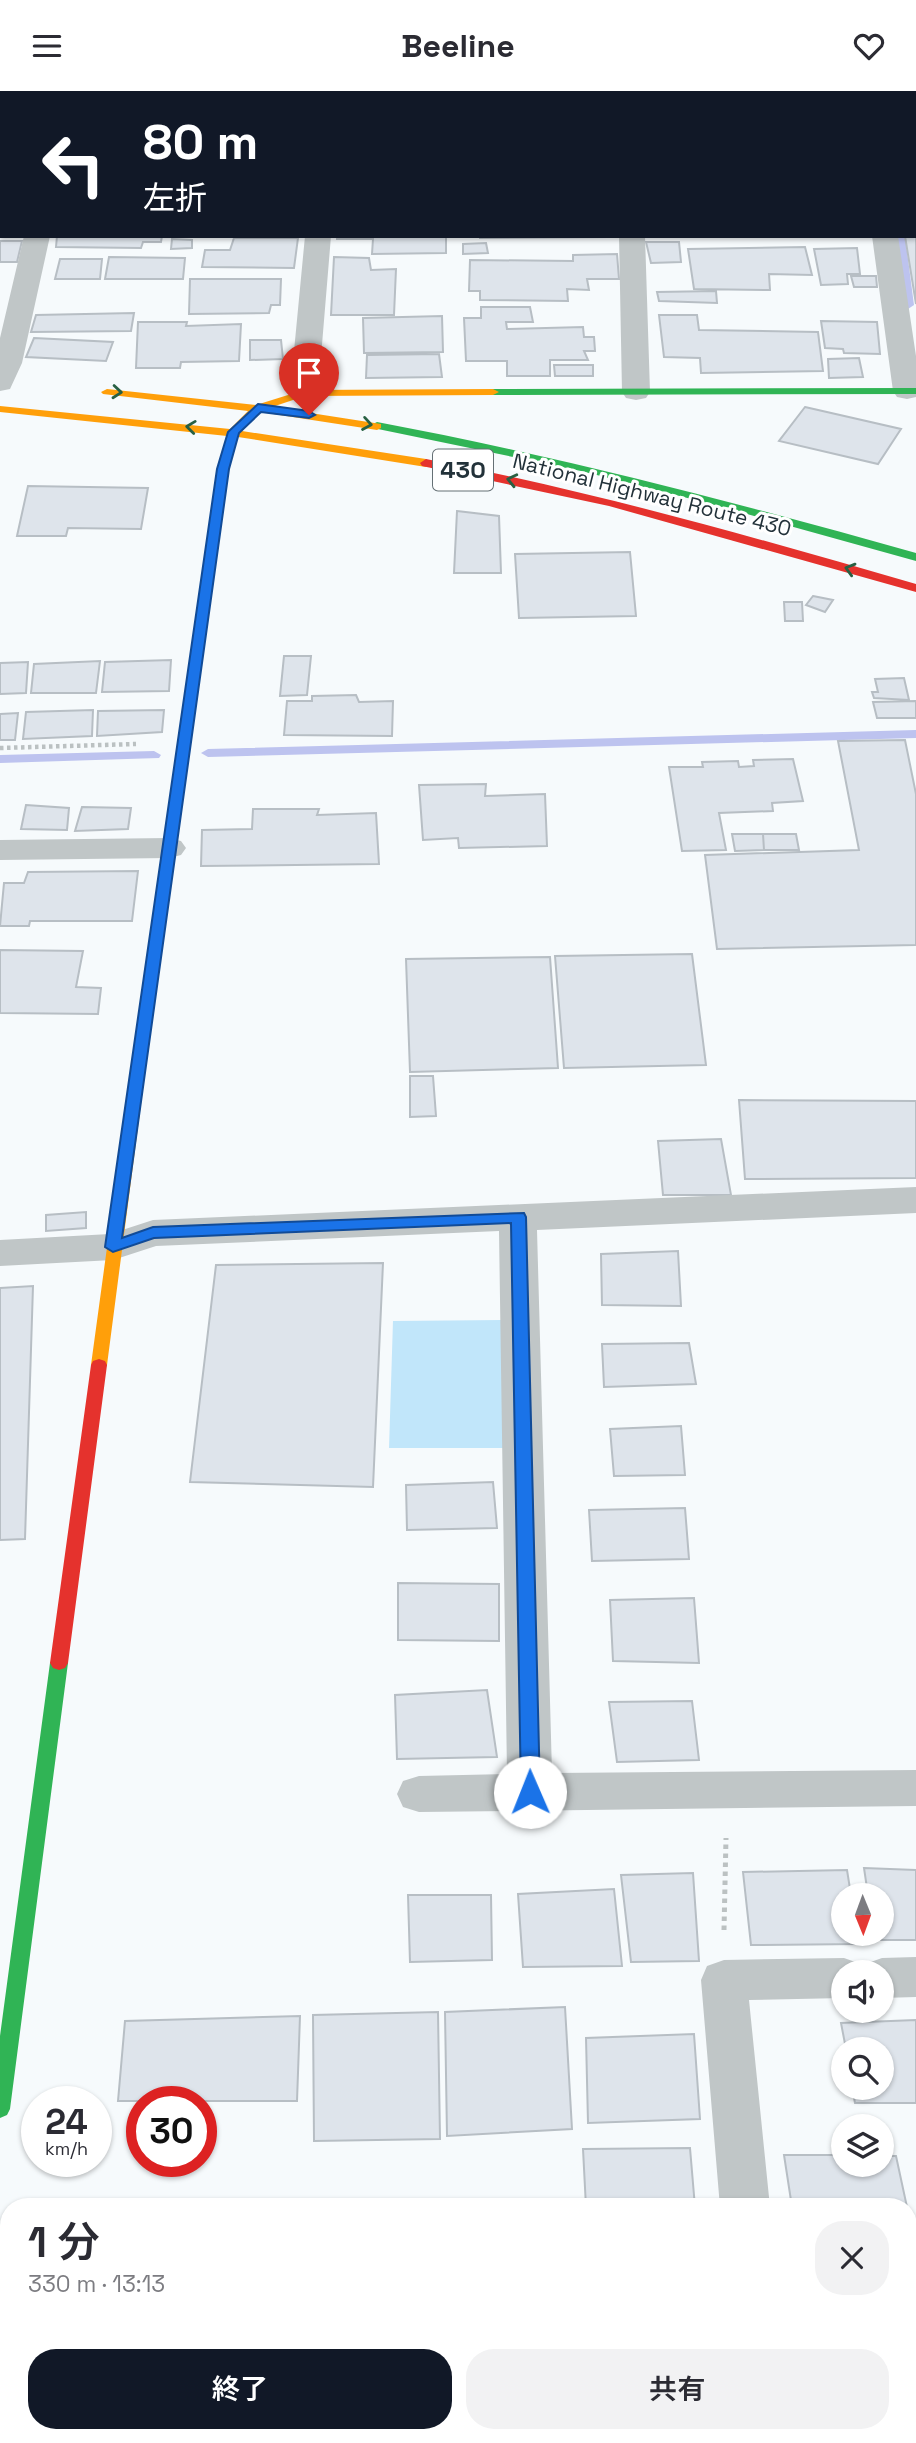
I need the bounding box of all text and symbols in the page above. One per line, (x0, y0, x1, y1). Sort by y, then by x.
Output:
text: Beeline (401, 26, 515, 66)
icon: menu (28, 27, 66, 65)
icon: heart (850, 27, 888, 65)
text: 80 m (143, 111, 258, 173)
icon: left (28, 119, 119, 210)
text: 左折 (143, 178, 207, 218)
pin (279, 343, 339, 415)
icon: arrive (290, 354, 328, 392)
one-way arrow (111, 385, 123, 400)
one-way arrow (361, 416, 373, 431)
one-way arrow (185, 420, 197, 435)
street label: National Highway Route 430 (510, 447, 794, 542)
road number: 430 (433, 449, 493, 491)
one-way arrow (506, 474, 518, 488)
one-way arrow (845, 563, 857, 577)
position arrow (493, 1755, 567, 1829)
north arrow (831, 1883, 894, 1946)
map controls (831, 1883, 894, 2177)
button: sound (831, 1960, 894, 2023)
button: search (831, 2037, 894, 2100)
speed limit sign: 30 (126, 2086, 217, 2177)
text: 24 (45, 2100, 88, 2144)
button: layers (831, 2114, 894, 2177)
text: km/h (45, 2137, 88, 2160)
text: 1 分 (28, 2216, 100, 2269)
button: close (815, 2221, 889, 2295)
text: 330 m · 13:13 (28, 2269, 165, 2299)
button: 終了 (28, 2349, 452, 2429)
button: 共有 (466, 2349, 889, 2429)

